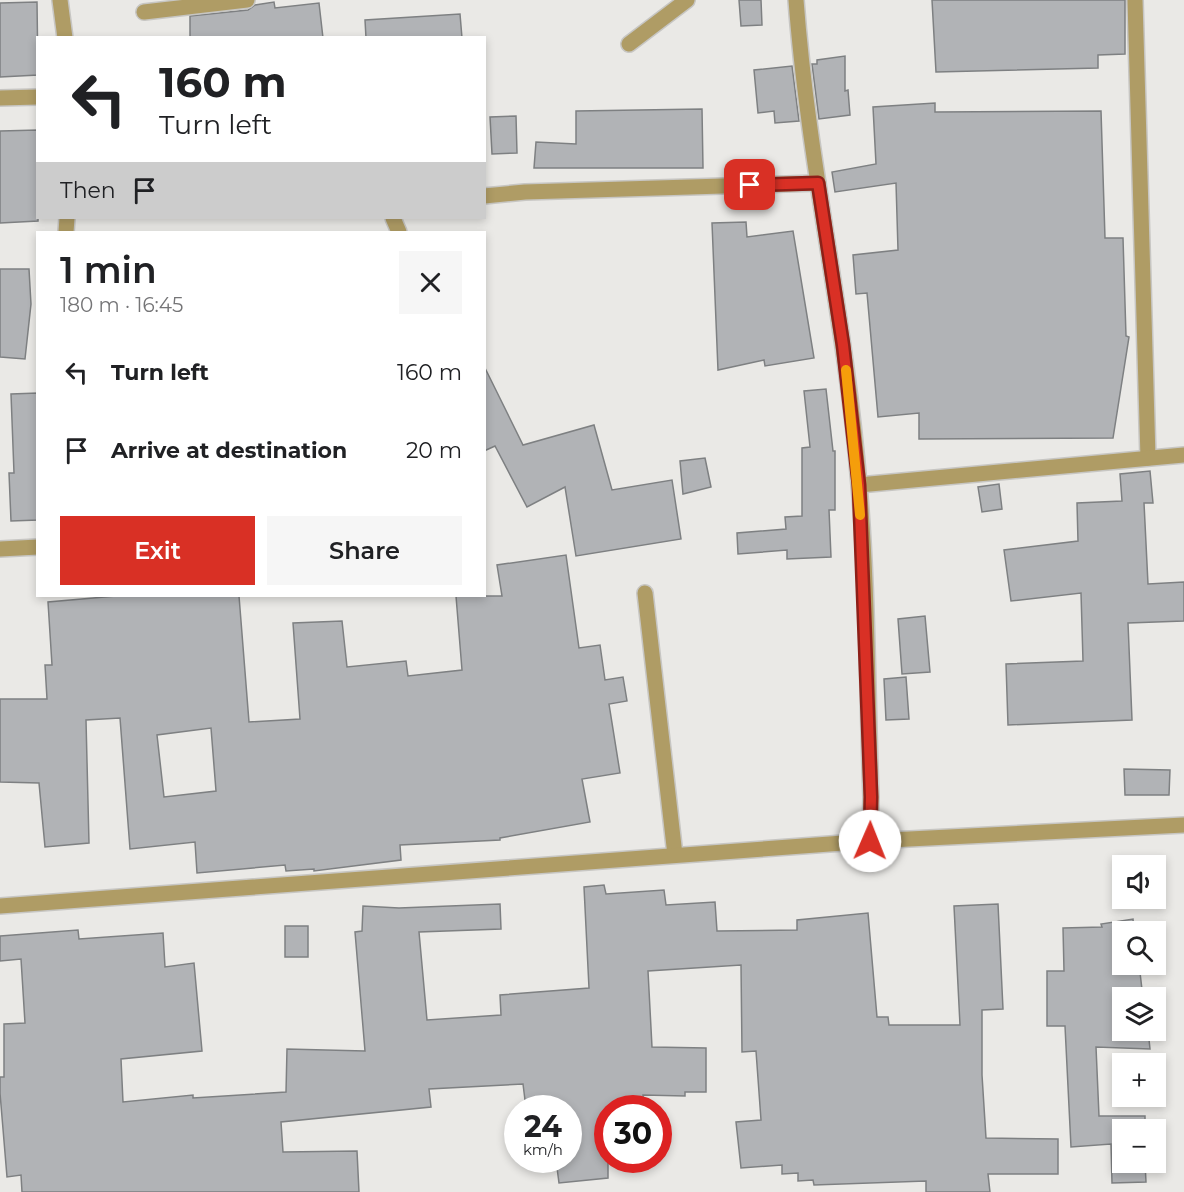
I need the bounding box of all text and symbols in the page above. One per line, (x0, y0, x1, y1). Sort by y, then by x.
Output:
text: 160 m (159, 56, 287, 108)
icon: left (60, 60, 138, 138)
text: Turn left (159, 108, 272, 141)
pin (724, 159, 775, 210)
icon: arrive (733, 168, 766, 201)
icon: arrive (128, 174, 161, 207)
text: Then (60, 177, 116, 204)
text: 1 min (60, 248, 157, 292)
button: close (399, 251, 462, 314)
text: 180 m · 16:45 (60, 293, 183, 317)
icon: left (60, 356, 93, 389)
text: Turn left (111, 359, 209, 386)
text: 160 m (397, 359, 462, 386)
icon: arrive (60, 434, 93, 467)
text: Arrive at destination (111, 437, 347, 464)
text: 20 m (406, 437, 462, 464)
button: Exit (60, 516, 255, 585)
button: Share (267, 516, 462, 585)
position arrow (838, 809, 902, 873)
map controls (1112, 855, 1166, 1173)
button: sound (1112, 855, 1166, 909)
button: search (1112, 921, 1166, 975)
button: layers (1112, 987, 1166, 1041)
button: + (1112, 1053, 1166, 1107)
speed limit sign: 30 (594, 1095, 672, 1173)
text: 24 (524, 1108, 562, 1145)
button: − (1112, 1119, 1166, 1173)
text: km/h (523, 1140, 563, 1159)

